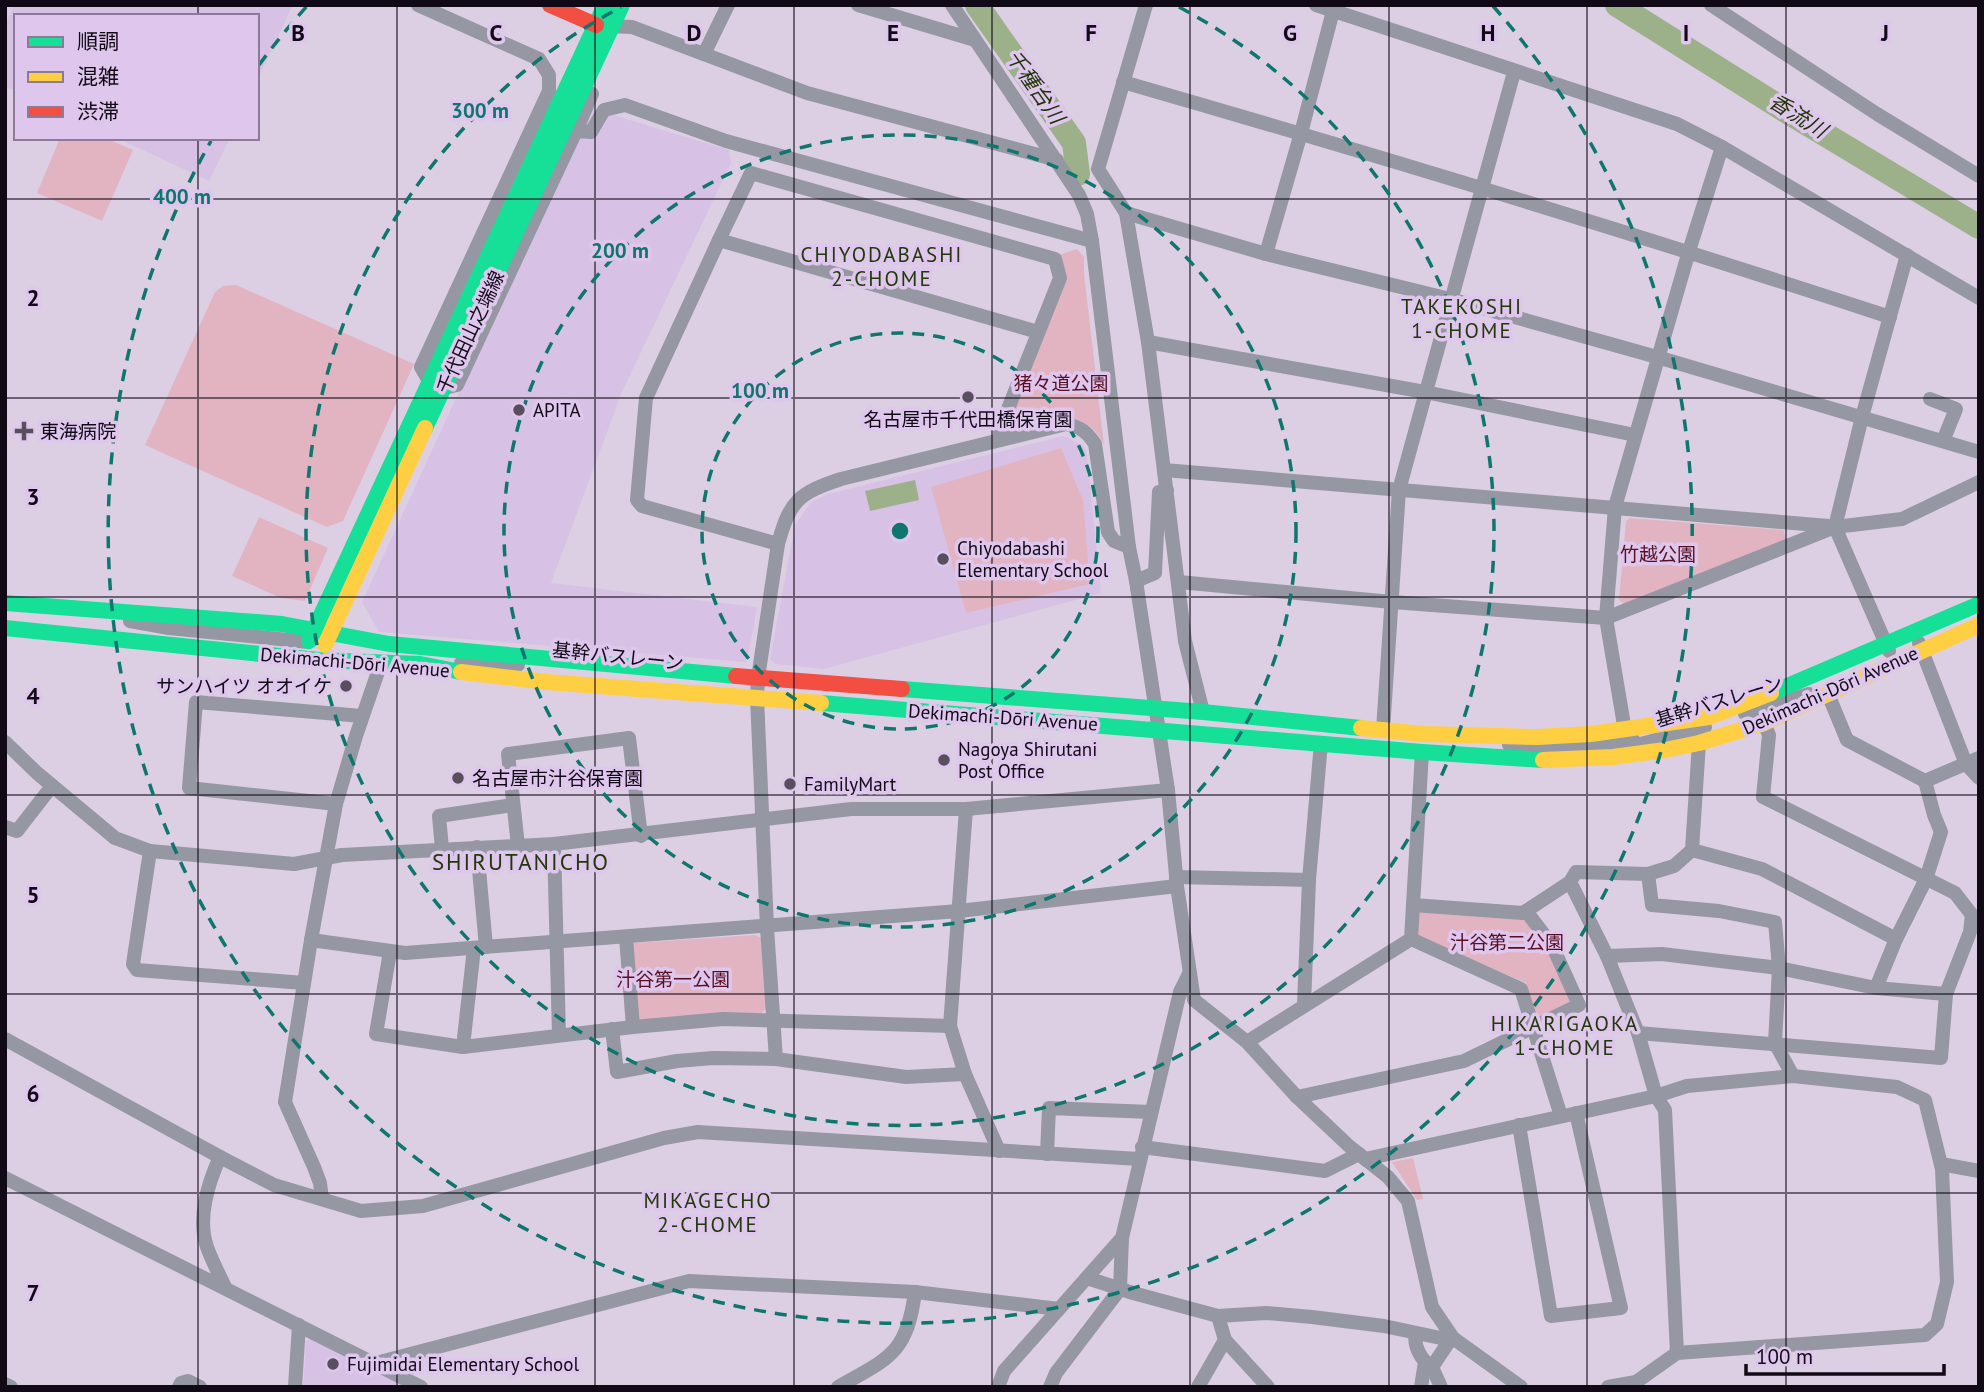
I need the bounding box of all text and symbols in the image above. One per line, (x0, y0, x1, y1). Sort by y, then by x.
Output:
legend (14, 14, 259, 140)
text: B (291, 18, 305, 47)
text: C (490, 18, 503, 47)
text: D (687, 18, 701, 47)
text: E (887, 18, 899, 47)
text: F (1085, 18, 1097, 47)
text: G (1283, 18, 1297, 47)
text: H (1481, 18, 1495, 47)
text: I (1683, 18, 1689, 47)
text: J (1880, 18, 1889, 47)
text: 順調 (77, 28, 119, 55)
water label: 千種台川 (1000, 45, 1072, 130)
text: 混雑 (77, 63, 119, 90)
water label: 香流川 (1764, 87, 1834, 145)
text: 300 m (451, 97, 509, 124)
text: 渋滞 (77, 98, 119, 125)
text: 400 m (153, 183, 211, 210)
text: 200 m (591, 237, 649, 264)
district label: CHIYODABASHI 2-CHOME (801, 241, 963, 292)
street label: 千代田山之端線 (431, 267, 509, 397)
text: 2 (26, 283, 40, 312)
district label: TAKEKOSHI 1-CHOME (1401, 293, 1523, 344)
park label: 猪々道公園 (1013, 371, 1109, 395)
text: 100 m (731, 377, 789, 404)
marker: 名古屋市千代田橋保育園 (960, 389, 976, 405)
place label: APITA (533, 398, 581, 422)
marker: APITA (511, 402, 527, 418)
place label: 名古屋市千代田橋保育園 (863, 407, 1073, 431)
place label: 東海病院 (40, 419, 116, 443)
marker: 東海病院 (14, 421, 34, 441)
text: 3 (26, 482, 40, 511)
centre of rings (888, 519, 912, 543)
place label: Chiyodabashi Elementary School (957, 536, 1109, 582)
park label: 竹越公園 (1620, 542, 1696, 566)
marker: Chiyodabashi Elementary School (935, 551, 951, 567)
street label: 基幹バスレーン (551, 637, 685, 675)
street label: Dekimachi-Dōri Avenue (1738, 640, 1922, 740)
street label: Dekimachi-Dōri Avenue (259, 642, 451, 682)
street label: 基幹バスレーン (1652, 670, 1786, 732)
place label: サンハイツ オオイケ (156, 674, 332, 698)
marker: サンハイツ オオイケ (338, 678, 354, 694)
text: 4 (26, 681, 40, 710)
street label: Dekimachi-Dōri Avenue (907, 698, 1099, 736)
place label: Nagoya Shirutani Post Office (958, 737, 1097, 783)
marker: Nagoya Shirutani Post Office (936, 752, 952, 768)
place label: 名古屋市汁谷保育園 (472, 766, 643, 790)
marker: 名古屋市汁谷保育園 (450, 770, 466, 786)
place label: FamilyMart (804, 772, 897, 796)
marker: FamilyMart (782, 776, 798, 792)
district label: SHIRUTANICHO (432, 847, 610, 876)
text: 5 (26, 880, 40, 909)
park label: 汁谷第二公園 (1450, 930, 1564, 954)
park label: 汁谷第一公園 (616, 967, 730, 991)
district label: HIKARIGAOKA 1-CHOME (1491, 1010, 1639, 1061)
text: 6 (26, 1079, 40, 1108)
district label: MIKAGECHO 2-CHOME (643, 1187, 773, 1238)
text: 7 (26, 1278, 40, 1307)
scale bar (1746, 1332, 1944, 1376)
text: 100 m (1756, 1343, 1813, 1370)
place label: Fujimidai Elementary School (347, 1352, 579, 1376)
marker: Fujimidai Elementary School (325, 1356, 341, 1372)

